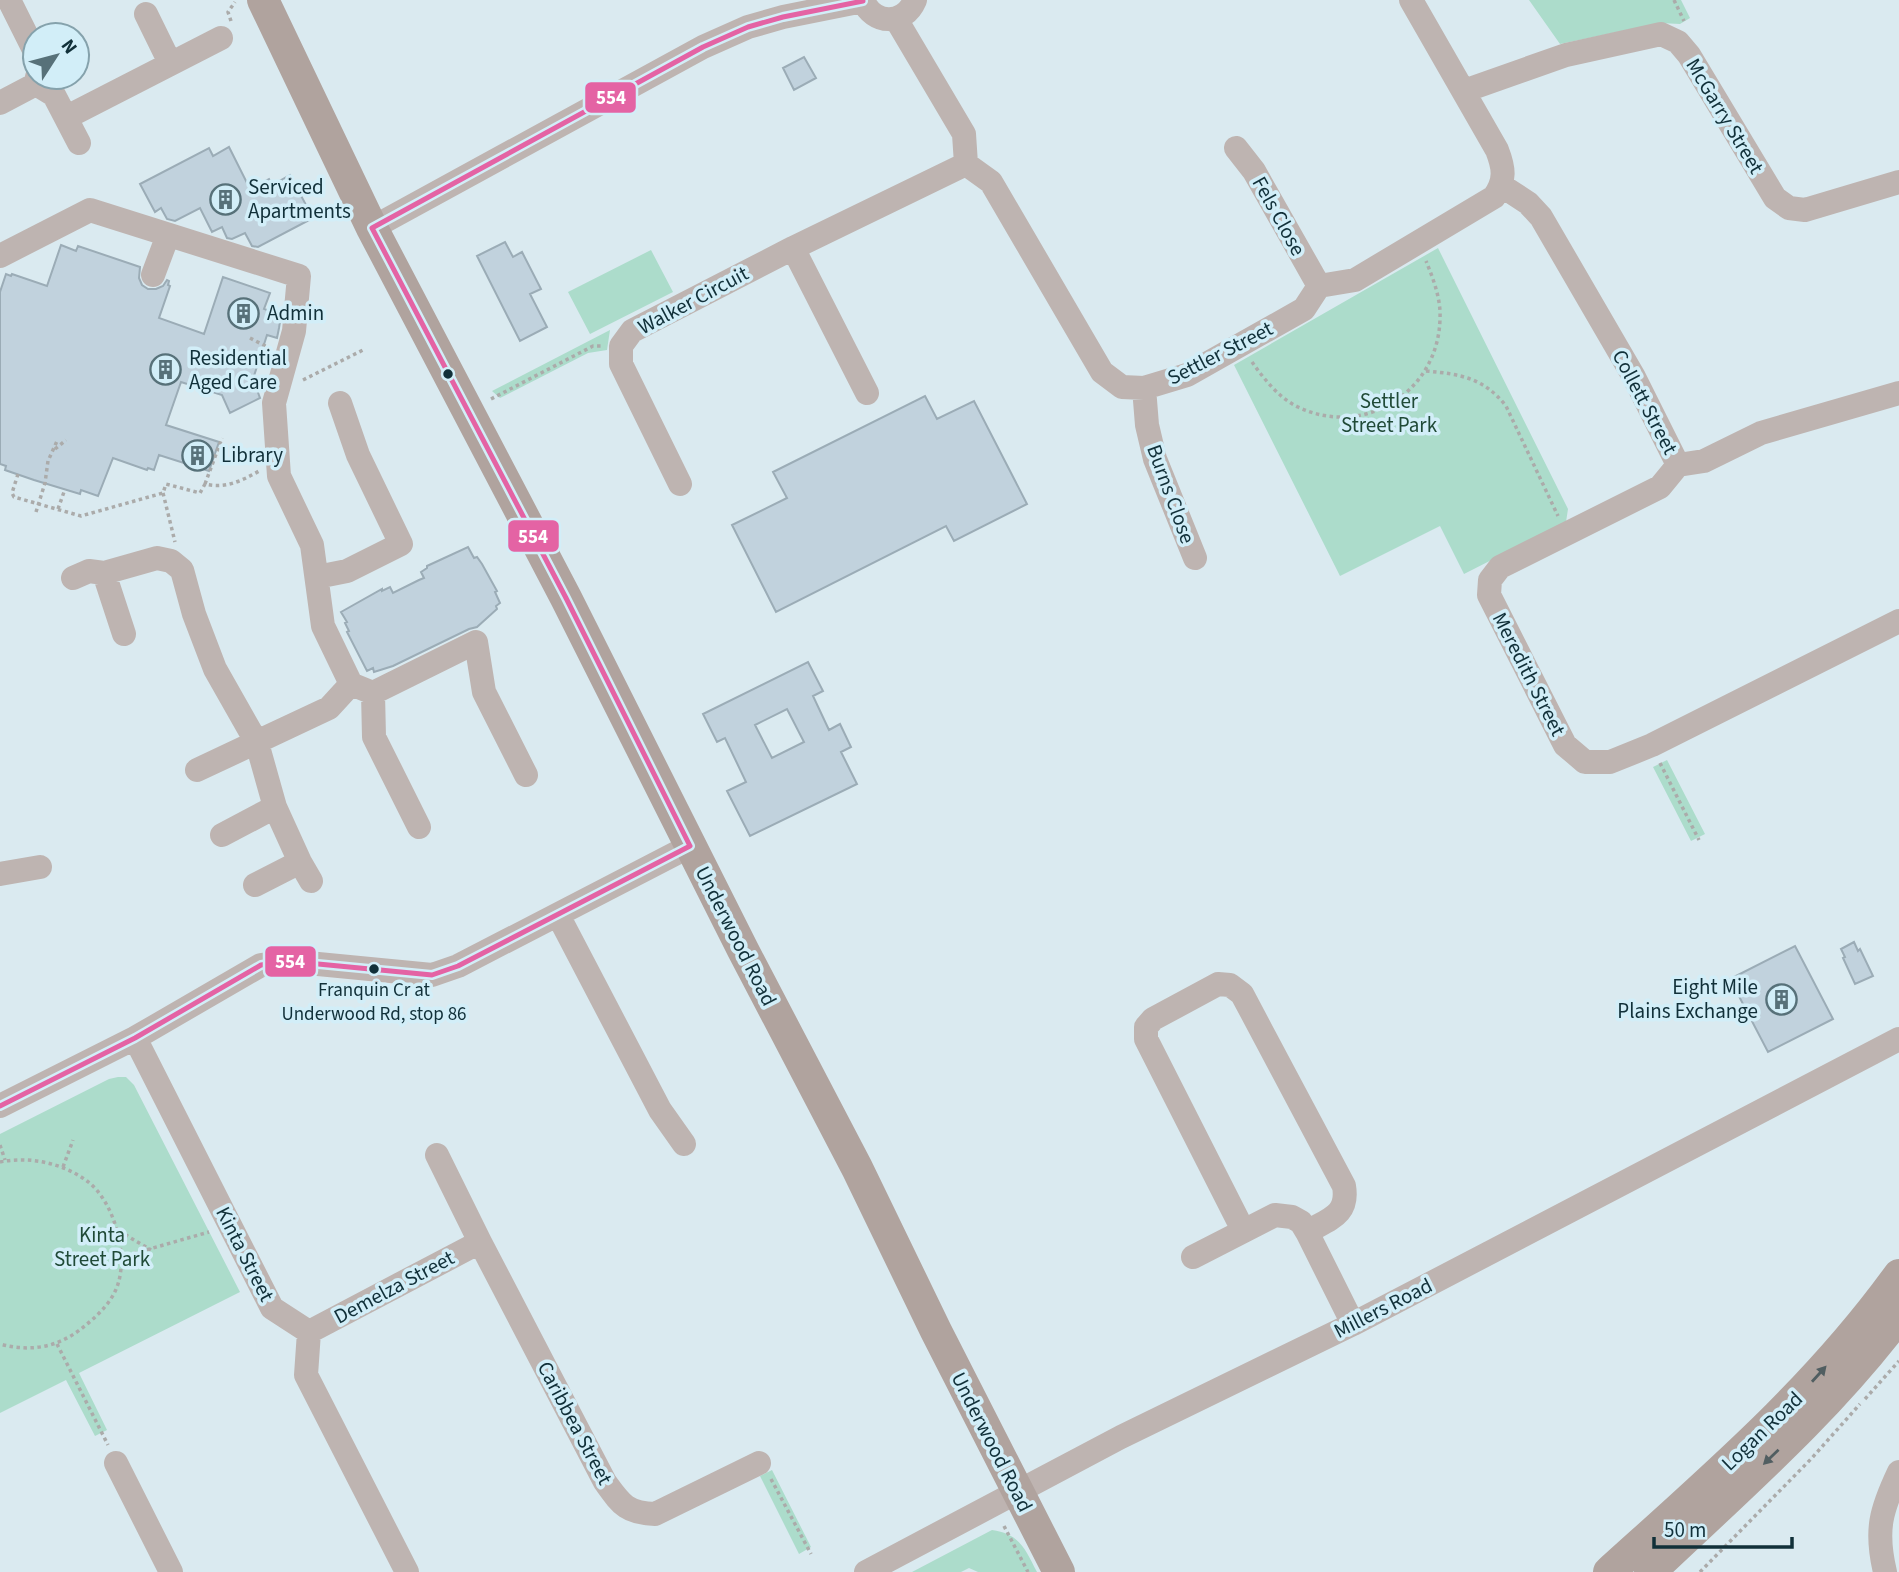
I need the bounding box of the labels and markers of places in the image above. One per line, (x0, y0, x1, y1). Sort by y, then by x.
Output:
place label: Serviced Apartments (248, 172, 351, 226)
building icon: Serviced Apartments (208, 182, 242, 216)
building icon: Admin (227, 296, 261, 330)
place label: Admin (267, 298, 324, 328)
place label: Residential Aged Care (189, 343, 287, 397)
building icon: Residential Aged Care (149, 353, 183, 387)
unlabelled marker (441, 367, 455, 381)
building icon: Library (181, 438, 215, 472)
place label: Library (221, 440, 283, 470)
marker: Franquin Cr at Underwood Rd, stop 86 (367, 962, 381, 976)
place label: Eight Mile Plains Exchange (1617, 972, 1758, 1026)
place label: Franquin Cr at Underwood Rd, stop 86 (281, 977, 467, 1028)
building icon: Eight Mile Plains Exchange (1764, 982, 1798, 1016)

